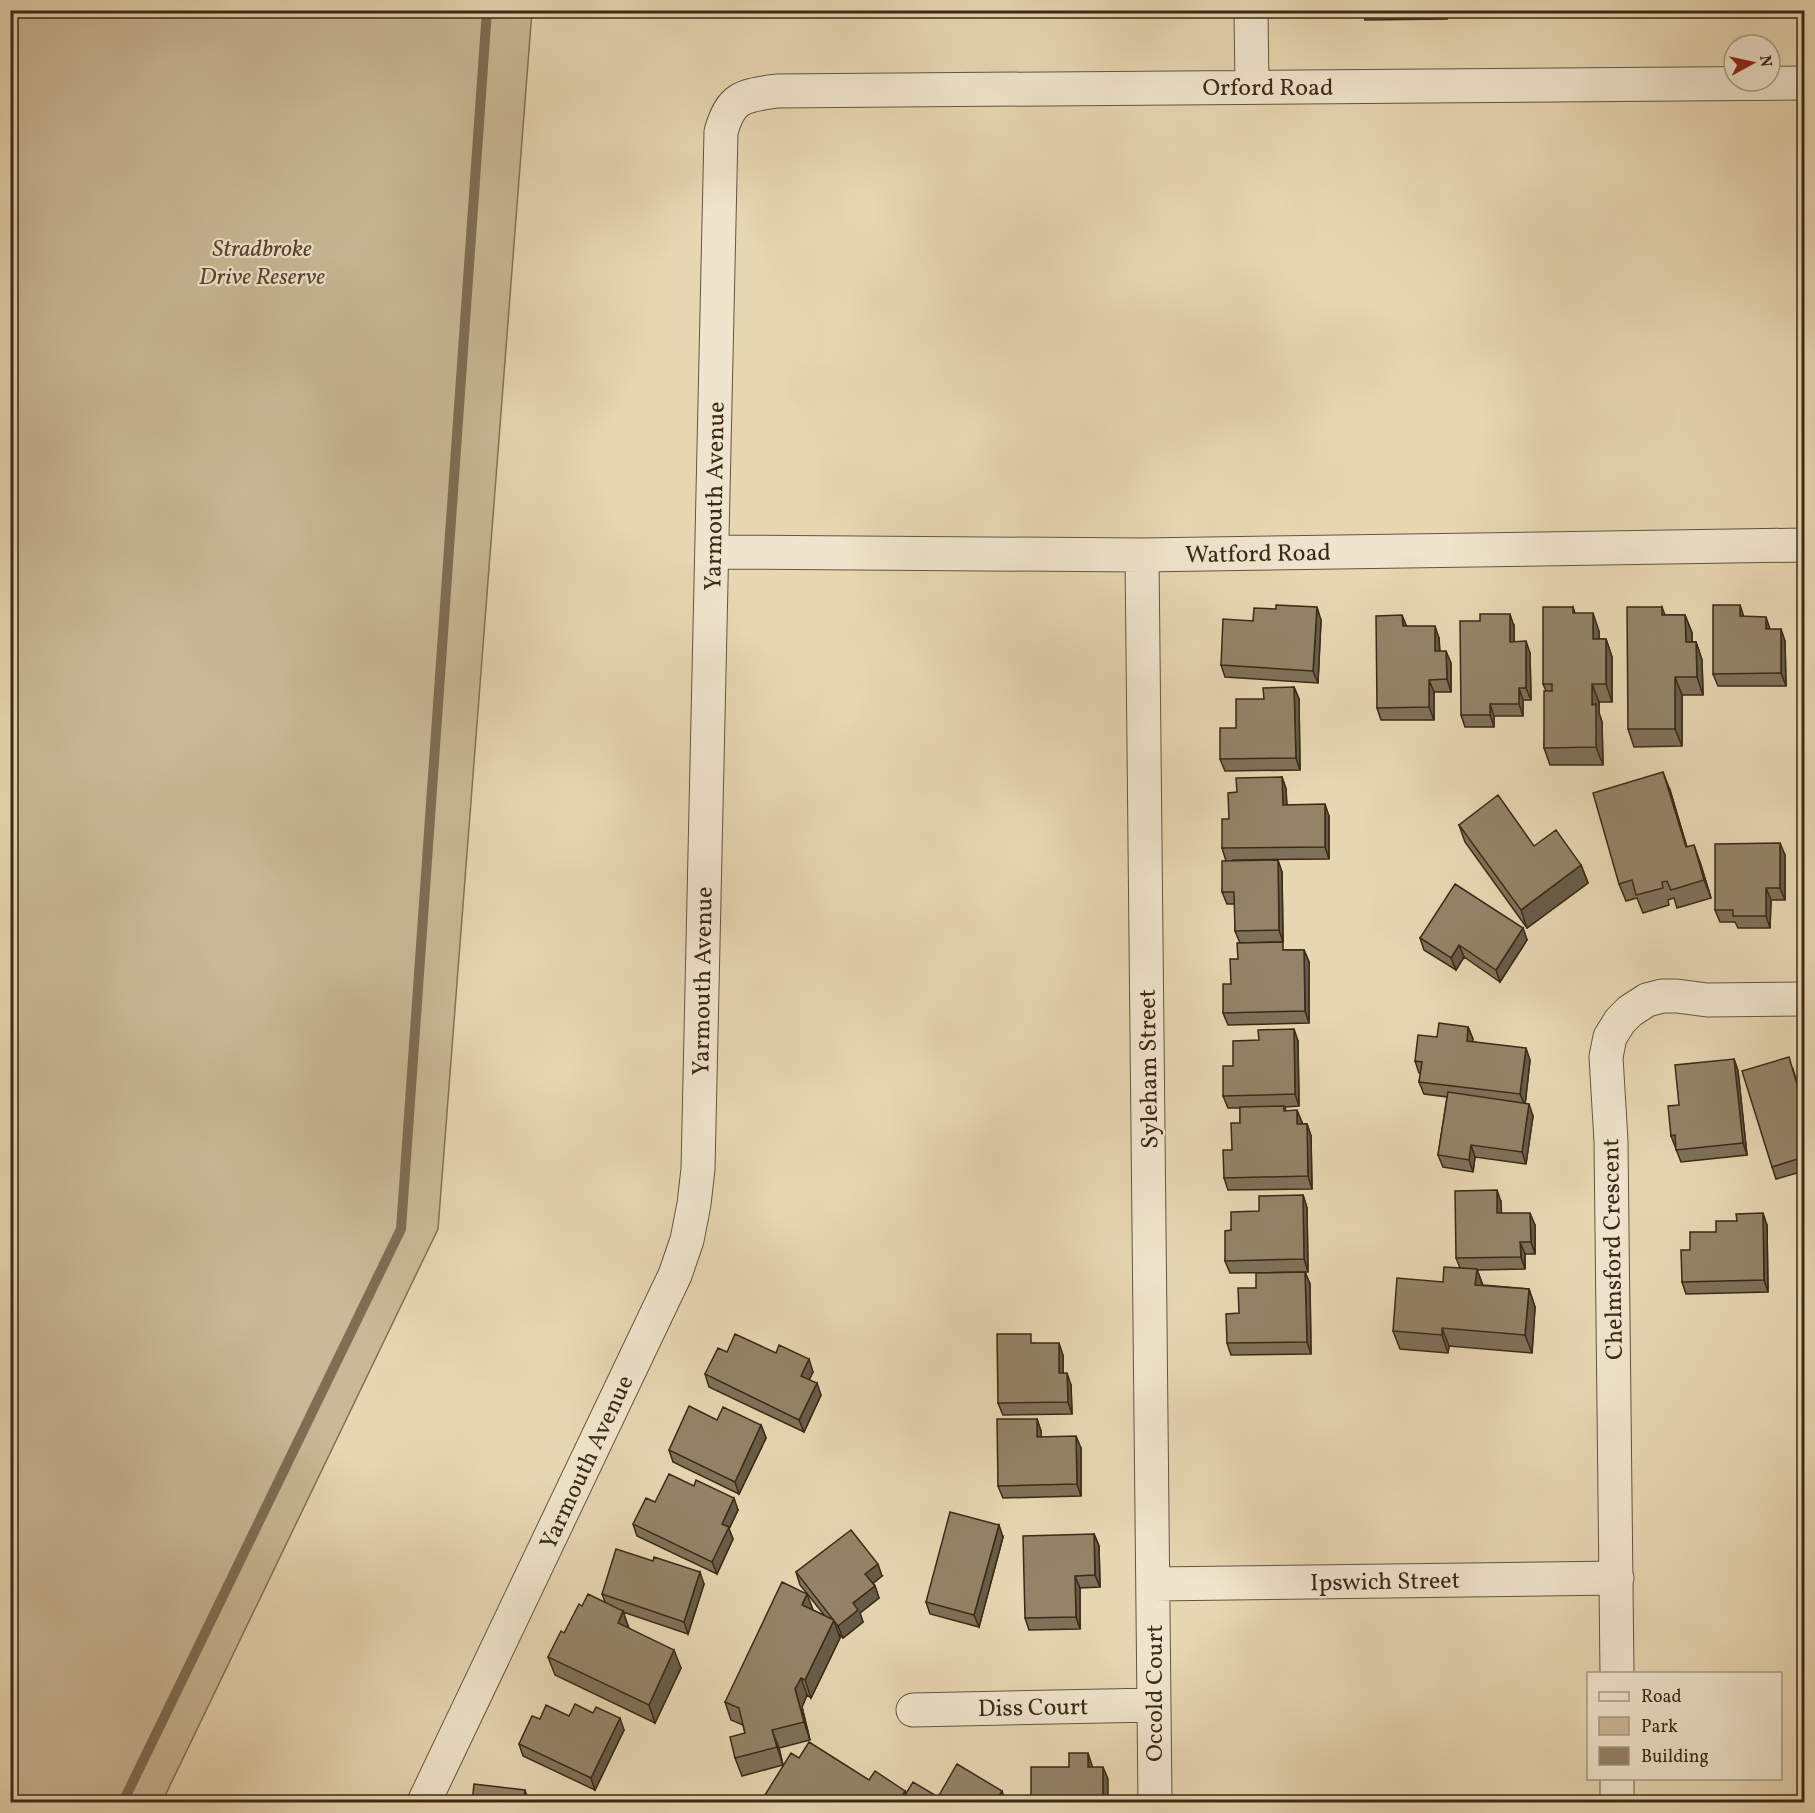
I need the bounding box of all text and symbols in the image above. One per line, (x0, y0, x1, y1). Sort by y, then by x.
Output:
north arrow (1722, 33, 1782, 93)
text: N (1753, 54, 1777, 69)
street label: Orford Road (1202, 72, 1334, 106)
park label: Stradbroke Drive Reserve (199, 233, 325, 295)
street label: Yarmouth Avenue (697, 401, 735, 591)
street label: Watford Road (1185, 537, 1331, 573)
street label: Yarmouth Avenue (685, 886, 723, 1076)
street label: Syleham Street (1132, 989, 1168, 1149)
street label: Chelmsford Crescent (1595, 1138, 1633, 1360)
street label: Yarmouth Avenue (532, 1370, 643, 1556)
street label: Ipswich Street (1310, 1565, 1460, 1601)
street label: Occold Court (1139, 1624, 1173, 1762)
legend (1587, 1672, 1782, 1780)
text: Road (1641, 1685, 1682, 1710)
street label: Diss Court (977, 1691, 1089, 1727)
text: Park (1641, 1715, 1678, 1740)
text: Building (1641, 1745, 1709, 1770)

